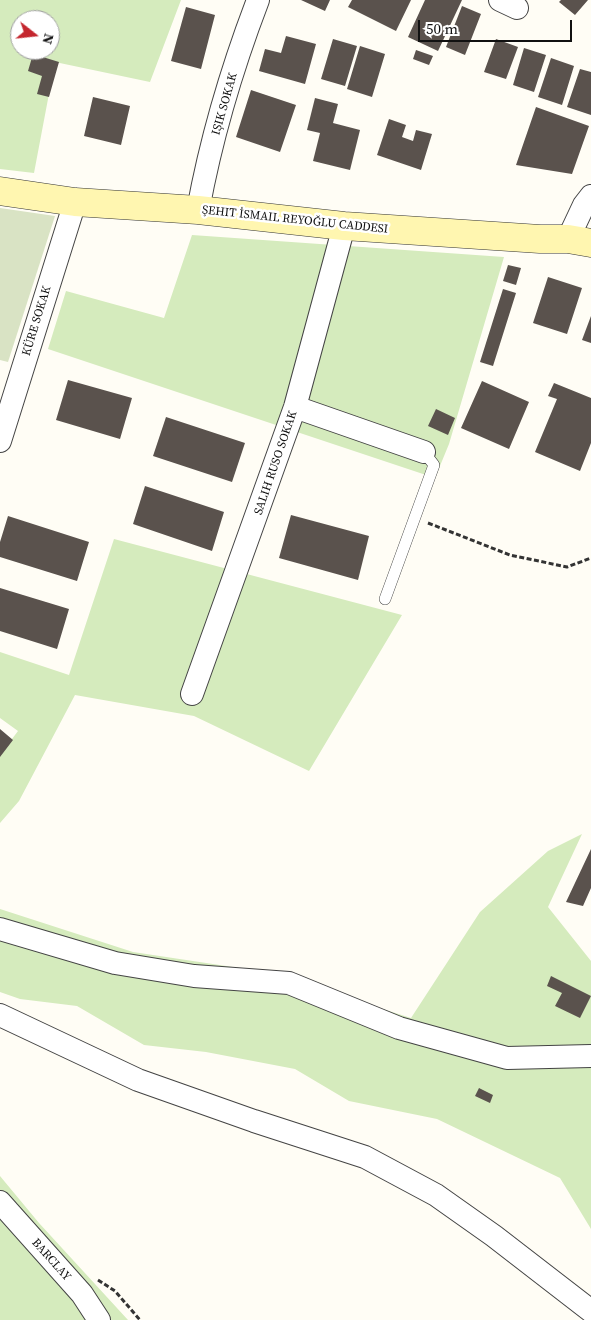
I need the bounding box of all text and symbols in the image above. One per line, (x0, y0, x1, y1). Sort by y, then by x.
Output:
north arrow (10, 10, 60, 60)
scale bar (421, 10, 575, 42)
text: 50 m (426, 18, 458, 39)
text: N (37, 31, 59, 47)
street label: IŞIK SOKAK (209, 71, 241, 137)
street label: ŞEHIT İSMAIL REYOĞLU CADDESI (201, 203, 389, 237)
street label: KÜRE SOKAK (20, 284, 54, 358)
street label: SALIH RUSO SOKAK (251, 409, 301, 517)
street label: BARCLAY (28, 1236, 74, 1284)

